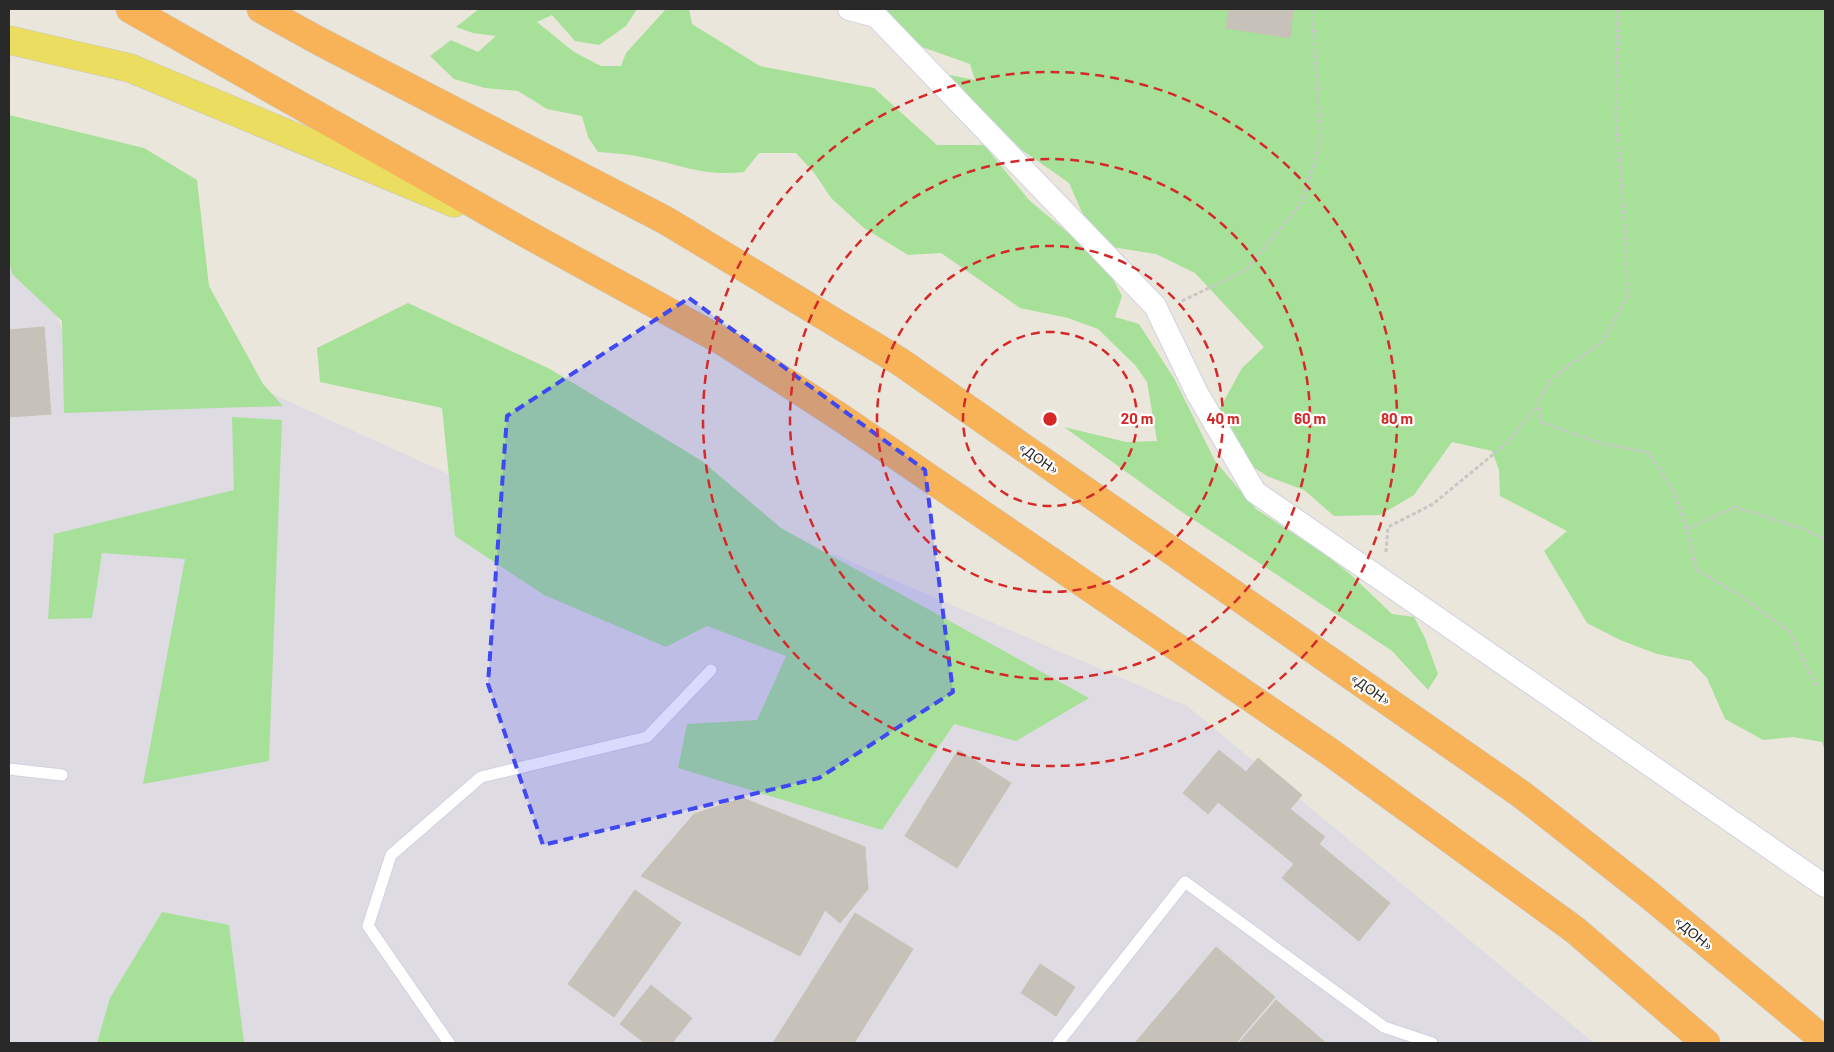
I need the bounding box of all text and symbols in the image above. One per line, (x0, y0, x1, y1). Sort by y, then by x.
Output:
text: 20 m (1121, 409, 1153, 427)
text: 40 m (1206, 409, 1240, 427)
text: 60 m (1294, 409, 1326, 427)
text: 80 m (1381, 409, 1413, 427)
centre of rings (1041, 410, 1059, 428)
street label: «ДОН» (1015, 438, 1063, 478)
street label: «ДОН» (1347, 669, 1395, 709)
street label: «ДОН» (1671, 912, 1717, 954)

